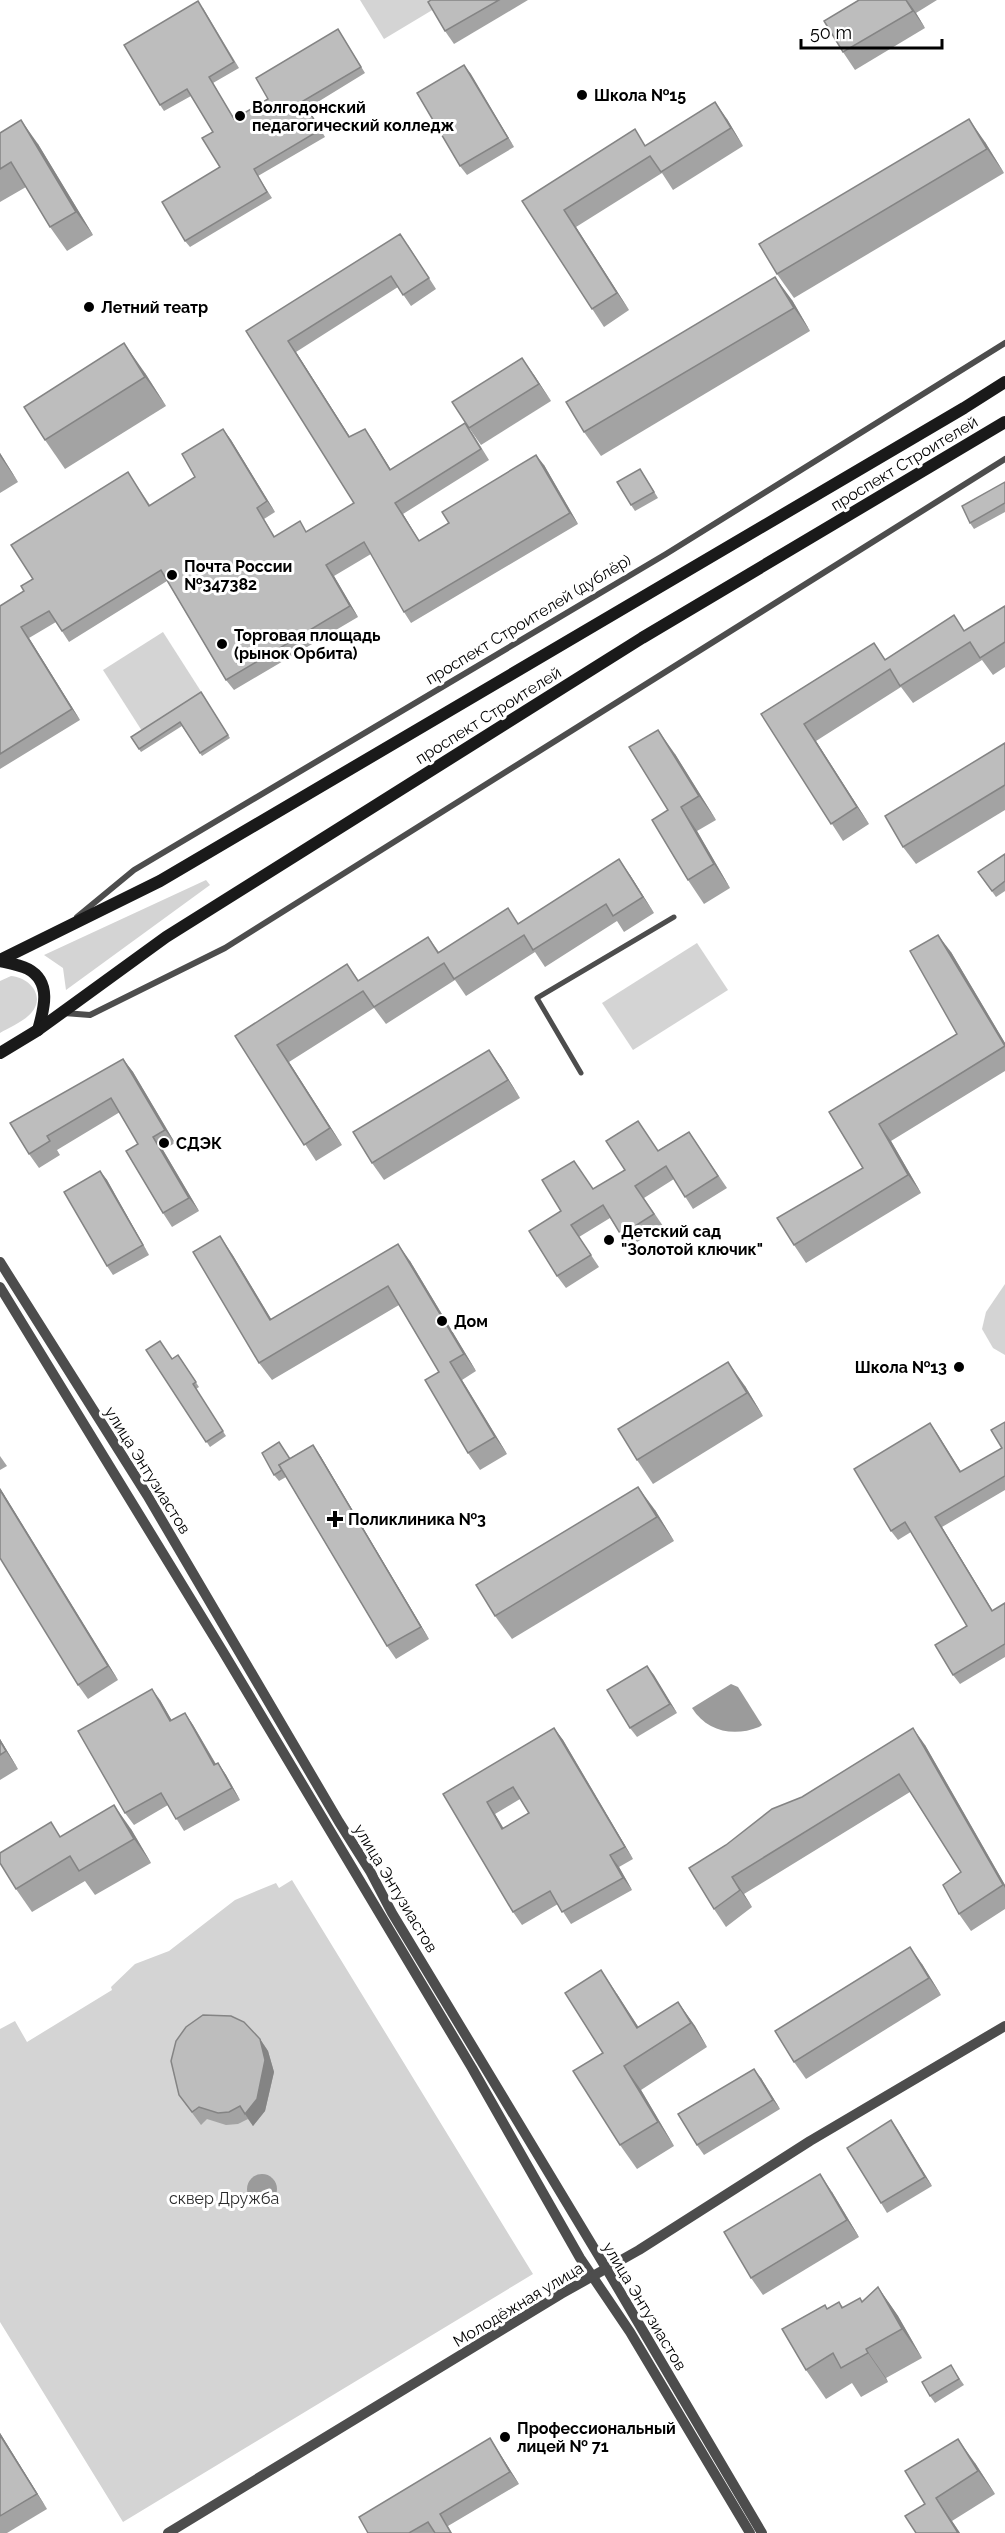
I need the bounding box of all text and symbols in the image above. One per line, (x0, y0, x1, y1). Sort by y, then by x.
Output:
scale bar (801, 12, 942, 50)
text: 50 m (810, 22, 852, 43)
place label: Школа №15 (594, 86, 686, 105)
marker: Школа №15 (575, 88, 589, 102)
place label: Волгодонский педагогический колледж (252, 98, 455, 135)
marker: Волгодонский педагогический колледж (233, 109, 247, 123)
place label: Летний театр (101, 298, 208, 317)
marker: Летний театр (82, 300, 96, 314)
street label: проспект Строителей (827, 412, 981, 515)
street label: проспект Строителей (дублёр) (422, 550, 635, 689)
place label: Почта России №347382 (184, 557, 292, 594)
marker: Почта России №347382 (165, 568, 179, 582)
place label: Торговая площадь (рынок Орбита) (234, 626, 381, 663)
marker: Торговая площадь (рынок Орбита) (215, 637, 229, 651)
street label: проспект Строителей (412, 663, 565, 768)
place label: СДЭК (176, 1134, 222, 1153)
marker: СДЭК (157, 1136, 171, 1150)
place label: Детский сад "Золотой ключик" (621, 1222, 763, 1259)
marker: Детский сад "Золотой ключик" (602, 1233, 616, 1247)
place label: Дом (454, 1312, 488, 1331)
marker: Дом (435, 1314, 449, 1328)
place label: Школа №13 (855, 1358, 947, 1377)
marker: Школа №13 (952, 1360, 966, 1374)
street label: улица Энтузиастов (101, 1403, 194, 1537)
marker: Поликлиника №3 (326, 1510, 344, 1528)
place label: Поликлиника №3 (348, 1510, 486, 1529)
street label: улица Энтузиастов (350, 1821, 441, 1956)
park label: сквер Дружба (169, 2189, 279, 2208)
street label: улица Энтузиастов (599, 2239, 690, 2374)
street label: Молодёжная улица (450, 2258, 587, 2351)
place label: Профессиональный лицей № 71 (517, 2419, 676, 2456)
marker: Профессиональный лицей № 71 (498, 2430, 512, 2444)

